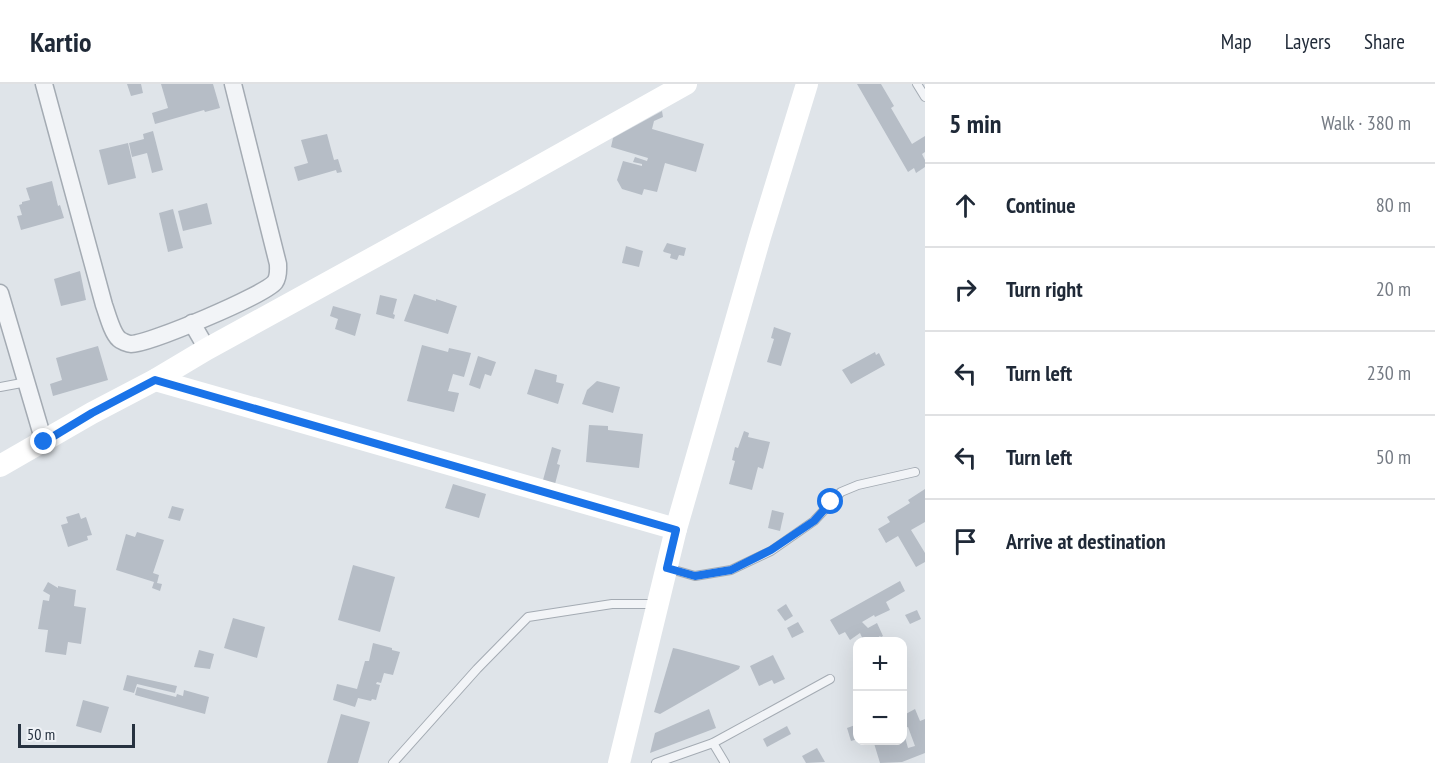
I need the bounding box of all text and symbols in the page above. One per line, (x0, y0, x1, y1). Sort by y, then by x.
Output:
text: Kartio (30, 23, 92, 60)
text: Map (1221, 28, 1252, 55)
text: Layers (1285, 28, 1331, 55)
text: Share (1364, 28, 1405, 55)
text: 5 min (949, 107, 1002, 140)
text: Walk · 380 m (1321, 110, 1411, 136)
icon: ahead (949, 189, 982, 222)
text: Continue (1006, 191, 1076, 219)
text: 80 m (1376, 192, 1411, 218)
icon: right (949, 273, 982, 306)
text: Turn right (1006, 275, 1083, 303)
text: 20 m (1376, 276, 1411, 302)
icon: left (949, 357, 982, 390)
text: Turn left (1006, 359, 1072, 387)
text: 230 m (1367, 360, 1411, 386)
route end (30, 428, 56, 454)
icon: left (949, 441, 982, 474)
text: Turn left (1006, 443, 1072, 471)
text: 50 m (1376, 444, 1411, 470)
route start (817, 488, 843, 514)
icon: arrive (949, 525, 982, 558)
text: Arrive at destination (1006, 527, 1166, 555)
map controls (853, 637, 907, 745)
button: + (853, 637, 907, 691)
button: − (853, 691, 907, 745)
scale bar (18, 721, 135, 748)
text: 50 m (27, 724, 55, 744)

